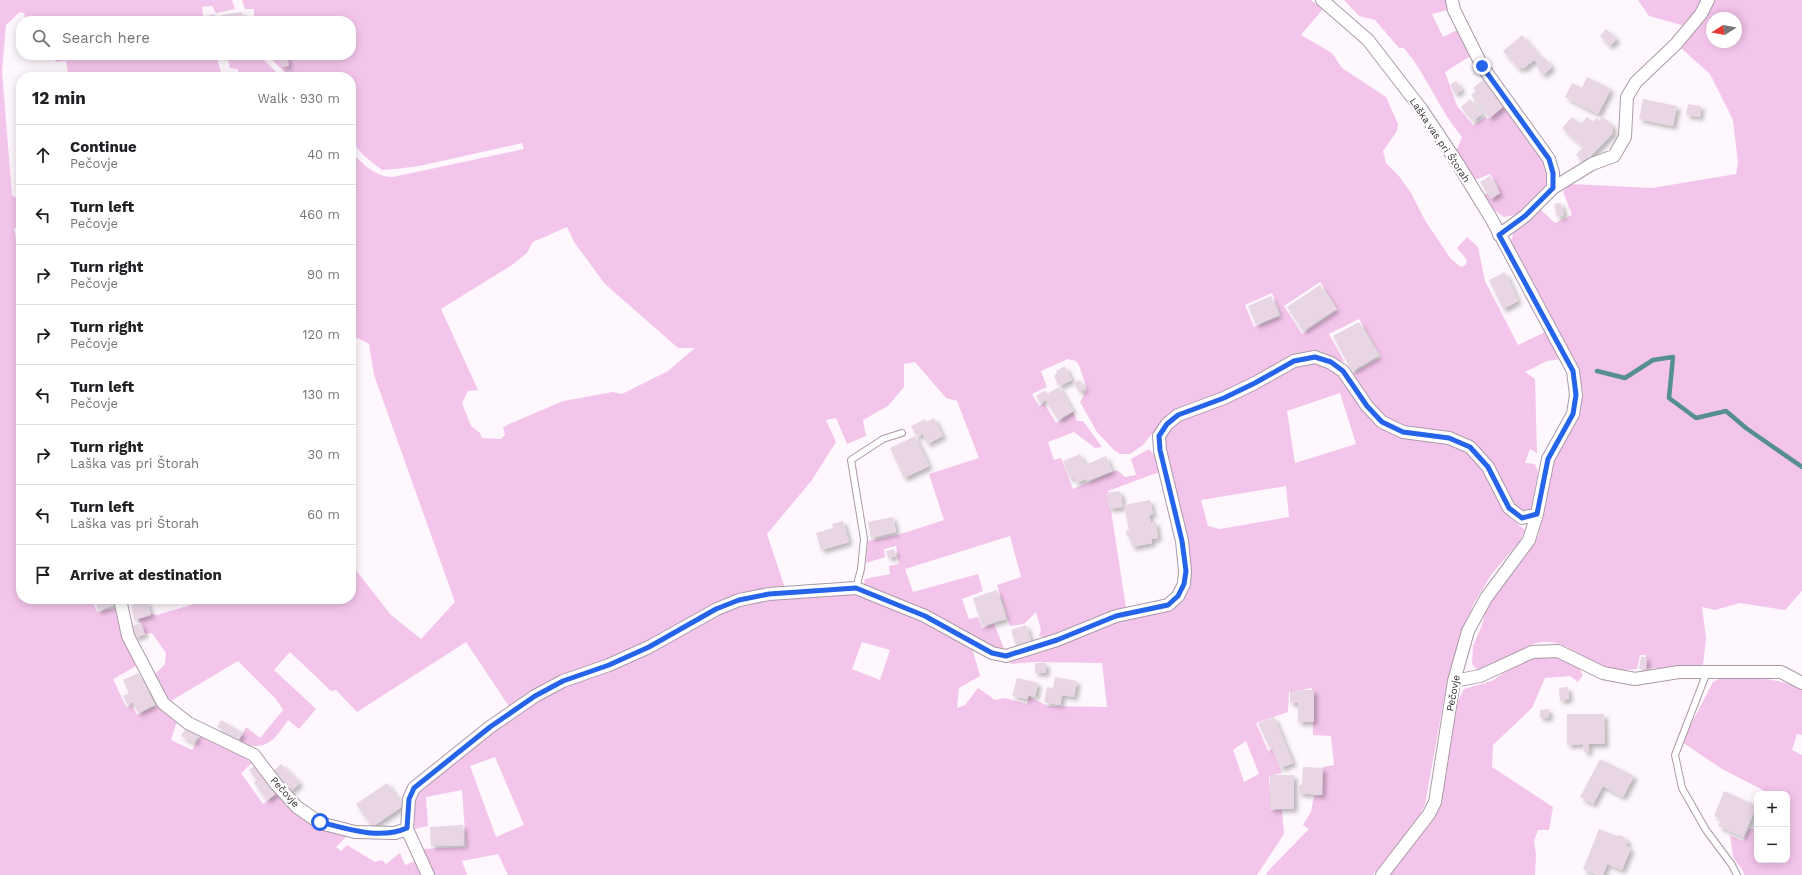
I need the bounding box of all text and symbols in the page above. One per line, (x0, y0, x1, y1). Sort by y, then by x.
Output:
north arrow (1706, 12, 1742, 48)
search box (16, 16, 356, 60)
icon: search (30, 27, 52, 49)
text: Search here (62, 29, 150, 47)
route end (1473, 57, 1491, 75)
text: 12 min (32, 88, 86, 108)
text: Walk · 930 m (258, 91, 340, 106)
street label: Laška vas pri Štorah (1408, 96, 1472, 184)
text: Continue (70, 138, 137, 156)
icon: ahead (32, 144, 54, 166)
text: 40 m (307, 147, 340, 162)
text: Pečovje (70, 156, 118, 171)
text: Turn left (70, 198, 134, 216)
icon: left (32, 204, 54, 226)
text: 460 m (299, 207, 340, 222)
text: Pečovje (70, 216, 118, 231)
text: Turn right (70, 258, 143, 276)
icon: right (32, 264, 54, 286)
text: 90 m (307, 267, 340, 282)
text: Pečovje (70, 276, 118, 291)
text: Turn right (70, 318, 143, 336)
icon: right (32, 324, 54, 346)
text: 120 m (302, 327, 340, 342)
text: Pečovje (70, 336, 118, 351)
text: Turn left (70, 378, 134, 396)
icon: left (32, 384, 54, 406)
text: 130 m (302, 387, 340, 402)
text: Pečovje (70, 396, 118, 411)
text: Turn right (70, 438, 143, 456)
icon: right (32, 444, 54, 466)
text: 30 m (308, 447, 340, 462)
text: Laška vas pri Štorah (70, 456, 199, 471)
text: Turn left (70, 498, 134, 516)
icon: left (32, 504, 54, 526)
text: 60 m (307, 507, 340, 522)
text: Laška vas pri Štorah (70, 516, 199, 531)
icon: arrive (32, 564, 54, 586)
text: Arrive at destination (70, 566, 222, 584)
street label: Pečovje (1444, 674, 1462, 712)
street label: Pečovje (269, 775, 302, 810)
map controls (1754, 791, 1790, 863)
button: + (1754, 791, 1790, 827)
route start (311, 813, 329, 831)
button: − (1754, 827, 1790, 863)

